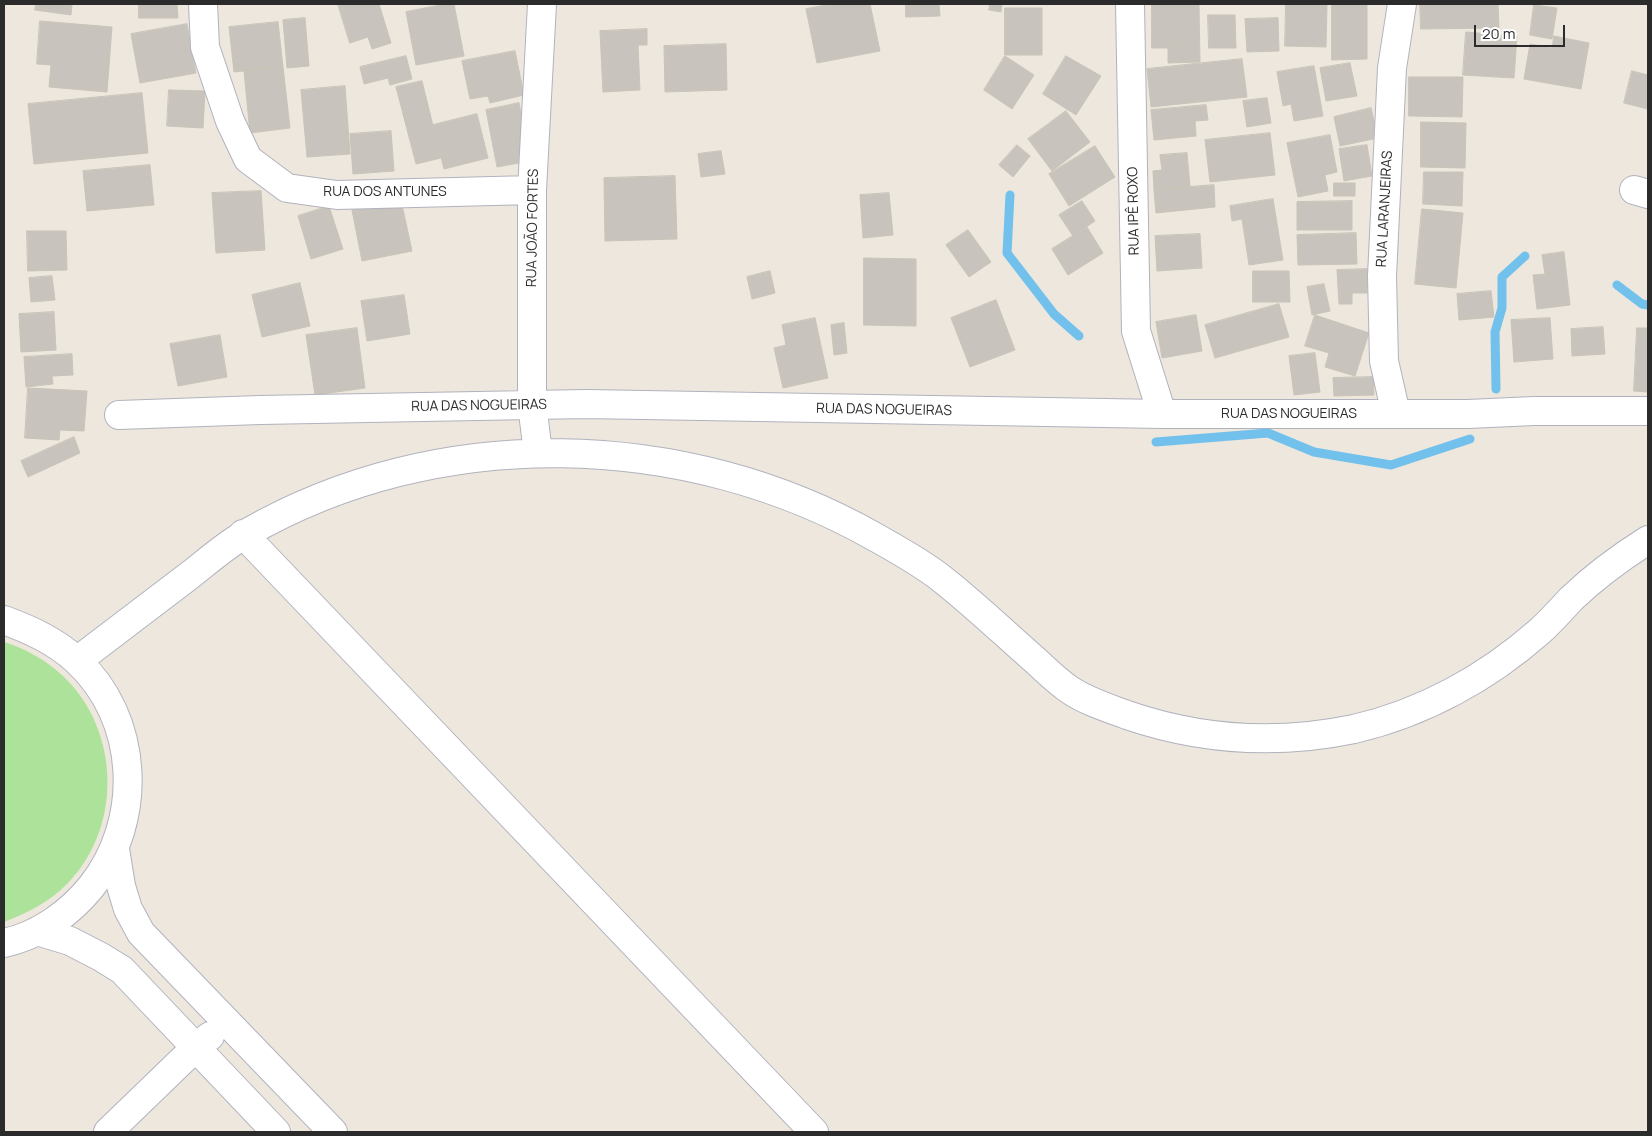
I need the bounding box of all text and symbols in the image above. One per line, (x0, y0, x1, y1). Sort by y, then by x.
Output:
scale bar (1477, 15, 1568, 47)
text: 20 m (1482, 23, 1515, 44)
street label: RUA LARANJEIRAS (1374, 150, 1396, 268)
street label: RUA IPÊ ROXO (1125, 166, 1143, 256)
street label: RUA JOÃO FORTES (524, 169, 542, 287)
street label: RUA DOS ANTUNES (323, 184, 447, 200)
street label: RUA DAS NOGUEIRAS (411, 396, 547, 416)
street label: RUA DAS NOGUEIRAS (816, 400, 952, 420)
street label: RUA DAS NOGUEIRAS (1221, 406, 1357, 422)

